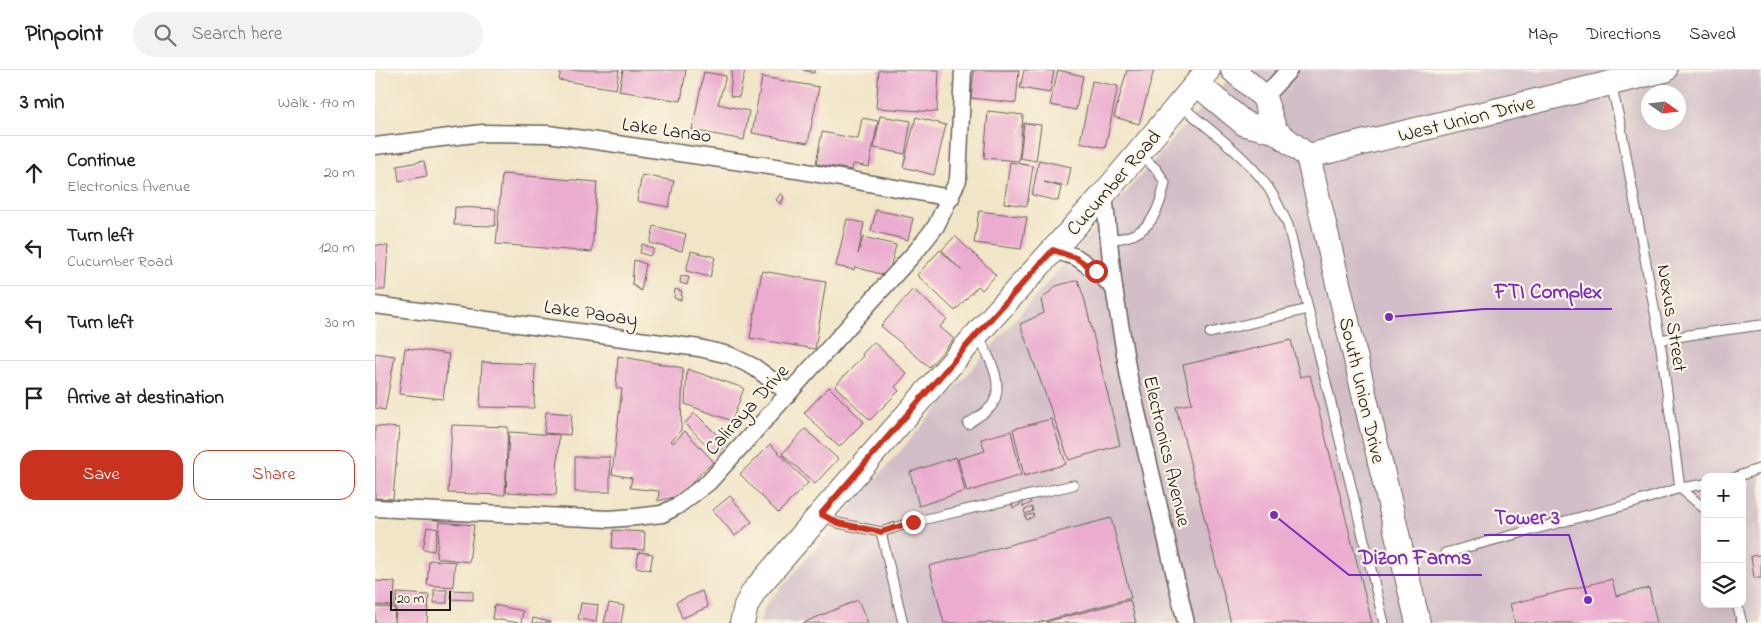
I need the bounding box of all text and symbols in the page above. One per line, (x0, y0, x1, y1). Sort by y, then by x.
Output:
search box (133, 12, 483, 57)
text: Pinpoint (25, 17, 103, 52)
icon: search (151, 21, 179, 49)
text: Search here (191, 21, 282, 48)
text: Map (1528, 22, 1558, 48)
text: Directions (1586, 22, 1661, 48)
text: Saved (1689, 22, 1736, 48)
north arrow (1641, 85, 1686, 130)
text: 3 min (20, 88, 64, 118)
street label: West Union Drive (1395, 89, 1538, 151)
text: Walk · 170 m (278, 91, 355, 115)
street label: Lake Lanao (620, 111, 713, 152)
street label: Cucumber Road (1061, 124, 1169, 243)
text: Continue (67, 148, 135, 175)
icon: ahead (20, 159, 48, 187)
text: 20 m (324, 161, 355, 185)
text: Electronics Avenue (67, 175, 190, 199)
text: Turn left (67, 223, 134, 250)
icon: left (20, 234, 48, 262)
text: 120 m (319, 236, 355, 260)
text: Cucumber Road (67, 250, 173, 274)
route start (1085, 260, 1108, 283)
street label: Nexus Street (1648, 263, 1693, 374)
callout: FTI Complex (1484, 273, 1612, 309)
text: FTI Complex (1493, 278, 1602, 308)
street label: Lake Paoay (542, 294, 639, 335)
icon: left (20, 309, 48, 337)
text: Turn left (67, 310, 134, 337)
text: 30 m (325, 311, 355, 335)
street label: South Union Drive (1330, 315, 1391, 466)
street label: Caliraya Drive (699, 358, 797, 463)
street label: Electronics Avenue (1134, 373, 1197, 530)
icon: arrive (20, 384, 48, 412)
text: Arrive at destination (67, 385, 224, 412)
button: Save (20, 450, 183, 500)
button: Share (193, 450, 355, 500)
map controls (1701, 473, 1746, 608)
button: + (1701, 473, 1746, 518)
callout: Tower 3 (1484, 499, 1569, 535)
text: Tower 3 (1494, 504, 1560, 534)
route end (902, 511, 925, 534)
button: − (1701, 518, 1746, 563)
callout: Dizon Farms (1349, 539, 1482, 575)
text: Dizon Farms (1358, 544, 1472, 574)
button: layers (1701, 563, 1746, 608)
scale bar (390, 588, 451, 611)
text: 20 m (397, 589, 424, 610)

